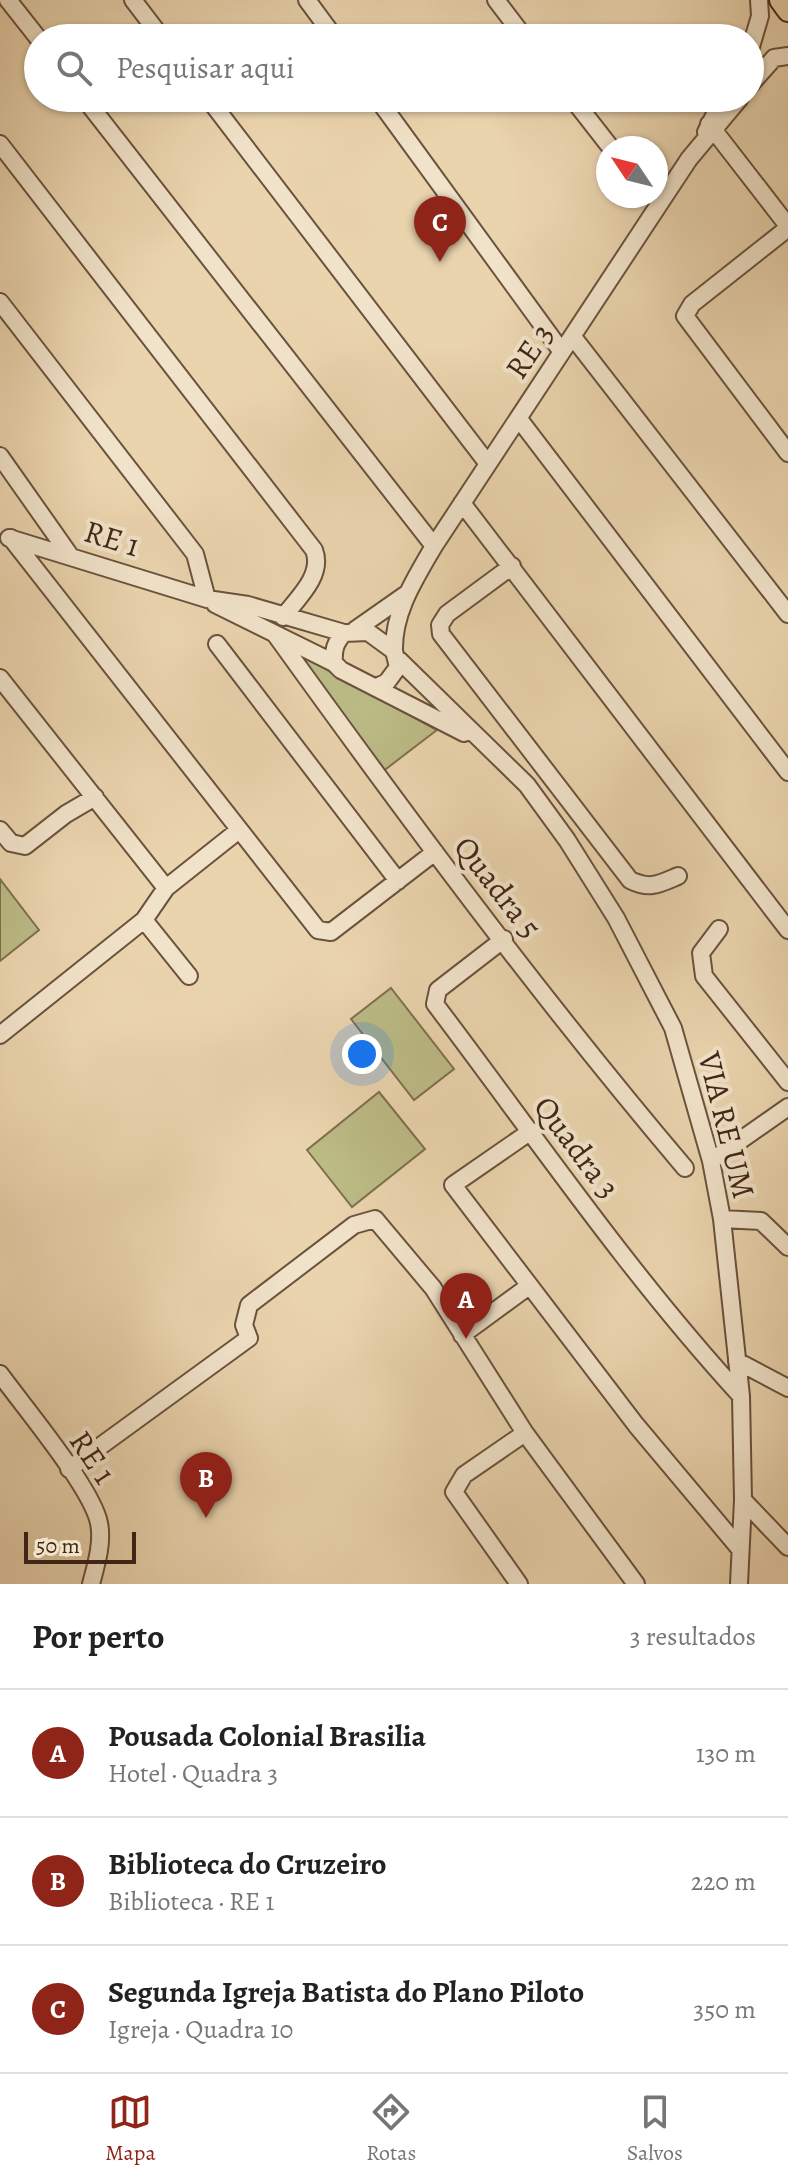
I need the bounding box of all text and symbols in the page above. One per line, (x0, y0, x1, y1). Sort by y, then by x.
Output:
search box (24, 24, 764, 112)
icon: search (52, 46, 96, 90)
text: Pesquisar aqui (116, 48, 294, 88)
north arrow (596, 136, 668, 208)
pin: C (414, 196, 466, 262)
street label: RE 3 (495, 315, 563, 387)
street label: RE 1 (79, 509, 145, 567)
street label: Quadra 5 (444, 827, 552, 947)
your location (342, 1034, 382, 1074)
street label: VIA RE UM (687, 1046, 766, 1203)
street label: Quadra 3 (524, 1087, 630, 1207)
pin: A (440, 1273, 492, 1339)
street label: RE 1 (59, 1422, 127, 1492)
pin: B (180, 1452, 232, 1518)
scale bar (24, 1528, 136, 1564)
text: 50 m (36, 1531, 80, 1561)
text: Por perto (32, 1613, 165, 1660)
text: 3 resultados (630, 1619, 756, 1654)
text: Pousada Colonial Brasilia (108, 1716, 426, 1756)
text: A (50, 1736, 66, 1771)
text: 130 m (696, 1736, 756, 1771)
text: Hotel · Quadra 3 (108, 1756, 278, 1791)
text: Biblioteca do Cruzeiro (108, 1844, 387, 1884)
text: B (50, 1864, 66, 1899)
text: 220 m (691, 1864, 756, 1899)
text: Biblioteca · RE 1 (108, 1884, 274, 1919)
text: Segunda Igreja Batista do Plano Piloto (108, 1972, 584, 2012)
text: C (50, 1992, 66, 2027)
text: 350 m (693, 1992, 756, 2027)
text: Igreja · Quadra 10 (108, 2012, 293, 2047)
tab: Mapa (105, 2090, 156, 2168)
tab: Rotas (366, 2090, 416, 2168)
tab: Salvos (627, 2090, 683, 2168)

